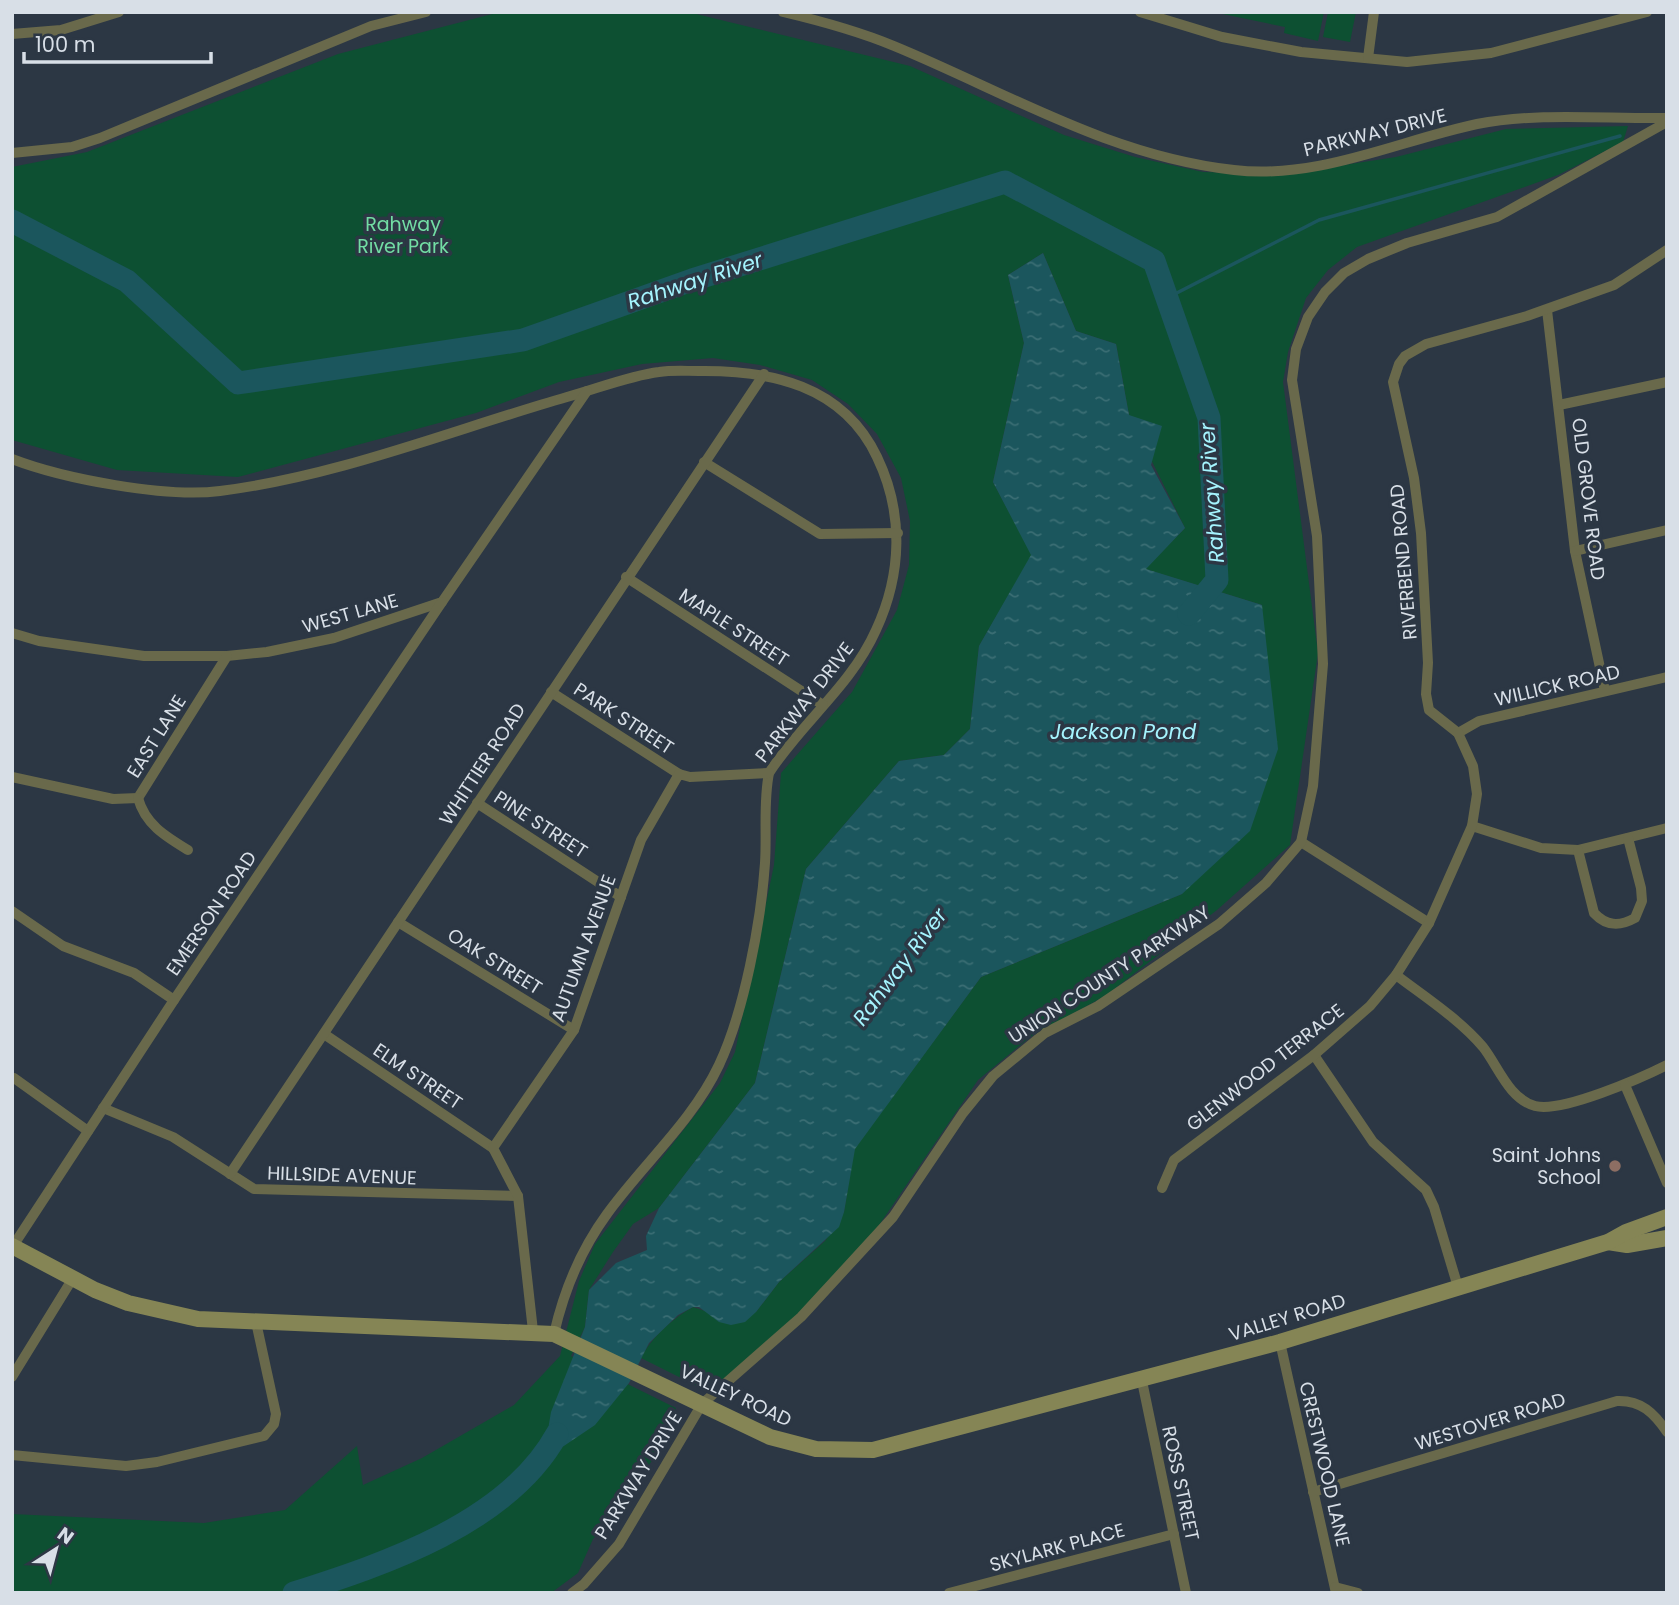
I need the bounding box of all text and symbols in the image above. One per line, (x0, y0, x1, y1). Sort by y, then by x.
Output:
scale bar (24, 21, 212, 65)
text: 100 m (35, 30, 95, 59)
street label: PARKWAY DRIVE (1301, 102, 1449, 163)
park label: Rahway River Park (357, 211, 449, 260)
water label: Rahway River (624, 245, 767, 316)
street label: OLD GROVE ROAD (1565, 416, 1612, 582)
water label: Rahway River (1192, 421, 1231, 564)
street label: RIVERBEND ROAD (1383, 483, 1424, 641)
street label: MAPLE STREET (674, 582, 794, 673)
street label: WEST LANE (299, 587, 401, 640)
street label: PARKWAY DRIVE (749, 636, 860, 768)
street label: WILLICK ROAD (1492, 658, 1623, 713)
street label: PARK STREET (568, 676, 679, 761)
street label: EAST LANE (120, 690, 193, 783)
street label: WHITTIER ROAD (433, 698, 532, 831)
water label: Jackson Pond (1050, 717, 1197, 746)
street label: PINE STREET (489, 784, 593, 865)
street label: EMERSON ROAD (160, 846, 263, 981)
street label: AUTUMN AVENUE (544, 871, 623, 1026)
street label: UNION COUNTY PARKWAY (1003, 899, 1215, 1050)
water label: Rahway River (846, 901, 954, 1032)
street label: OAK STREET (442, 922, 547, 1001)
street label: GLENWOOD TERRACE (1181, 997, 1350, 1138)
street label: ELM STREET (368, 1037, 468, 1116)
place label: Saint Johns School (1492, 1142, 1601, 1191)
marker: Saint Johns School (1607, 1158, 1623, 1174)
street label: HILLSIDE AVENUE (267, 1159, 417, 1192)
street label: VALLEY ROAD (1225, 1287, 1349, 1348)
street label: VALLEY ROAD (675, 1358, 796, 1433)
street label: CRESTWOOD LANE (1292, 1379, 1357, 1549)
street label: WESTOVER ROAD (1411, 1386, 1569, 1457)
street label: PARKWAY DRIVE (588, 1406, 689, 1545)
street label: ROSS STREET (1155, 1423, 1206, 1543)
north arrow (21, 1514, 91, 1584)
street label: SKYLARK PLACE (986, 1516, 1128, 1579)
text: N (52, 1521, 79, 1551)

